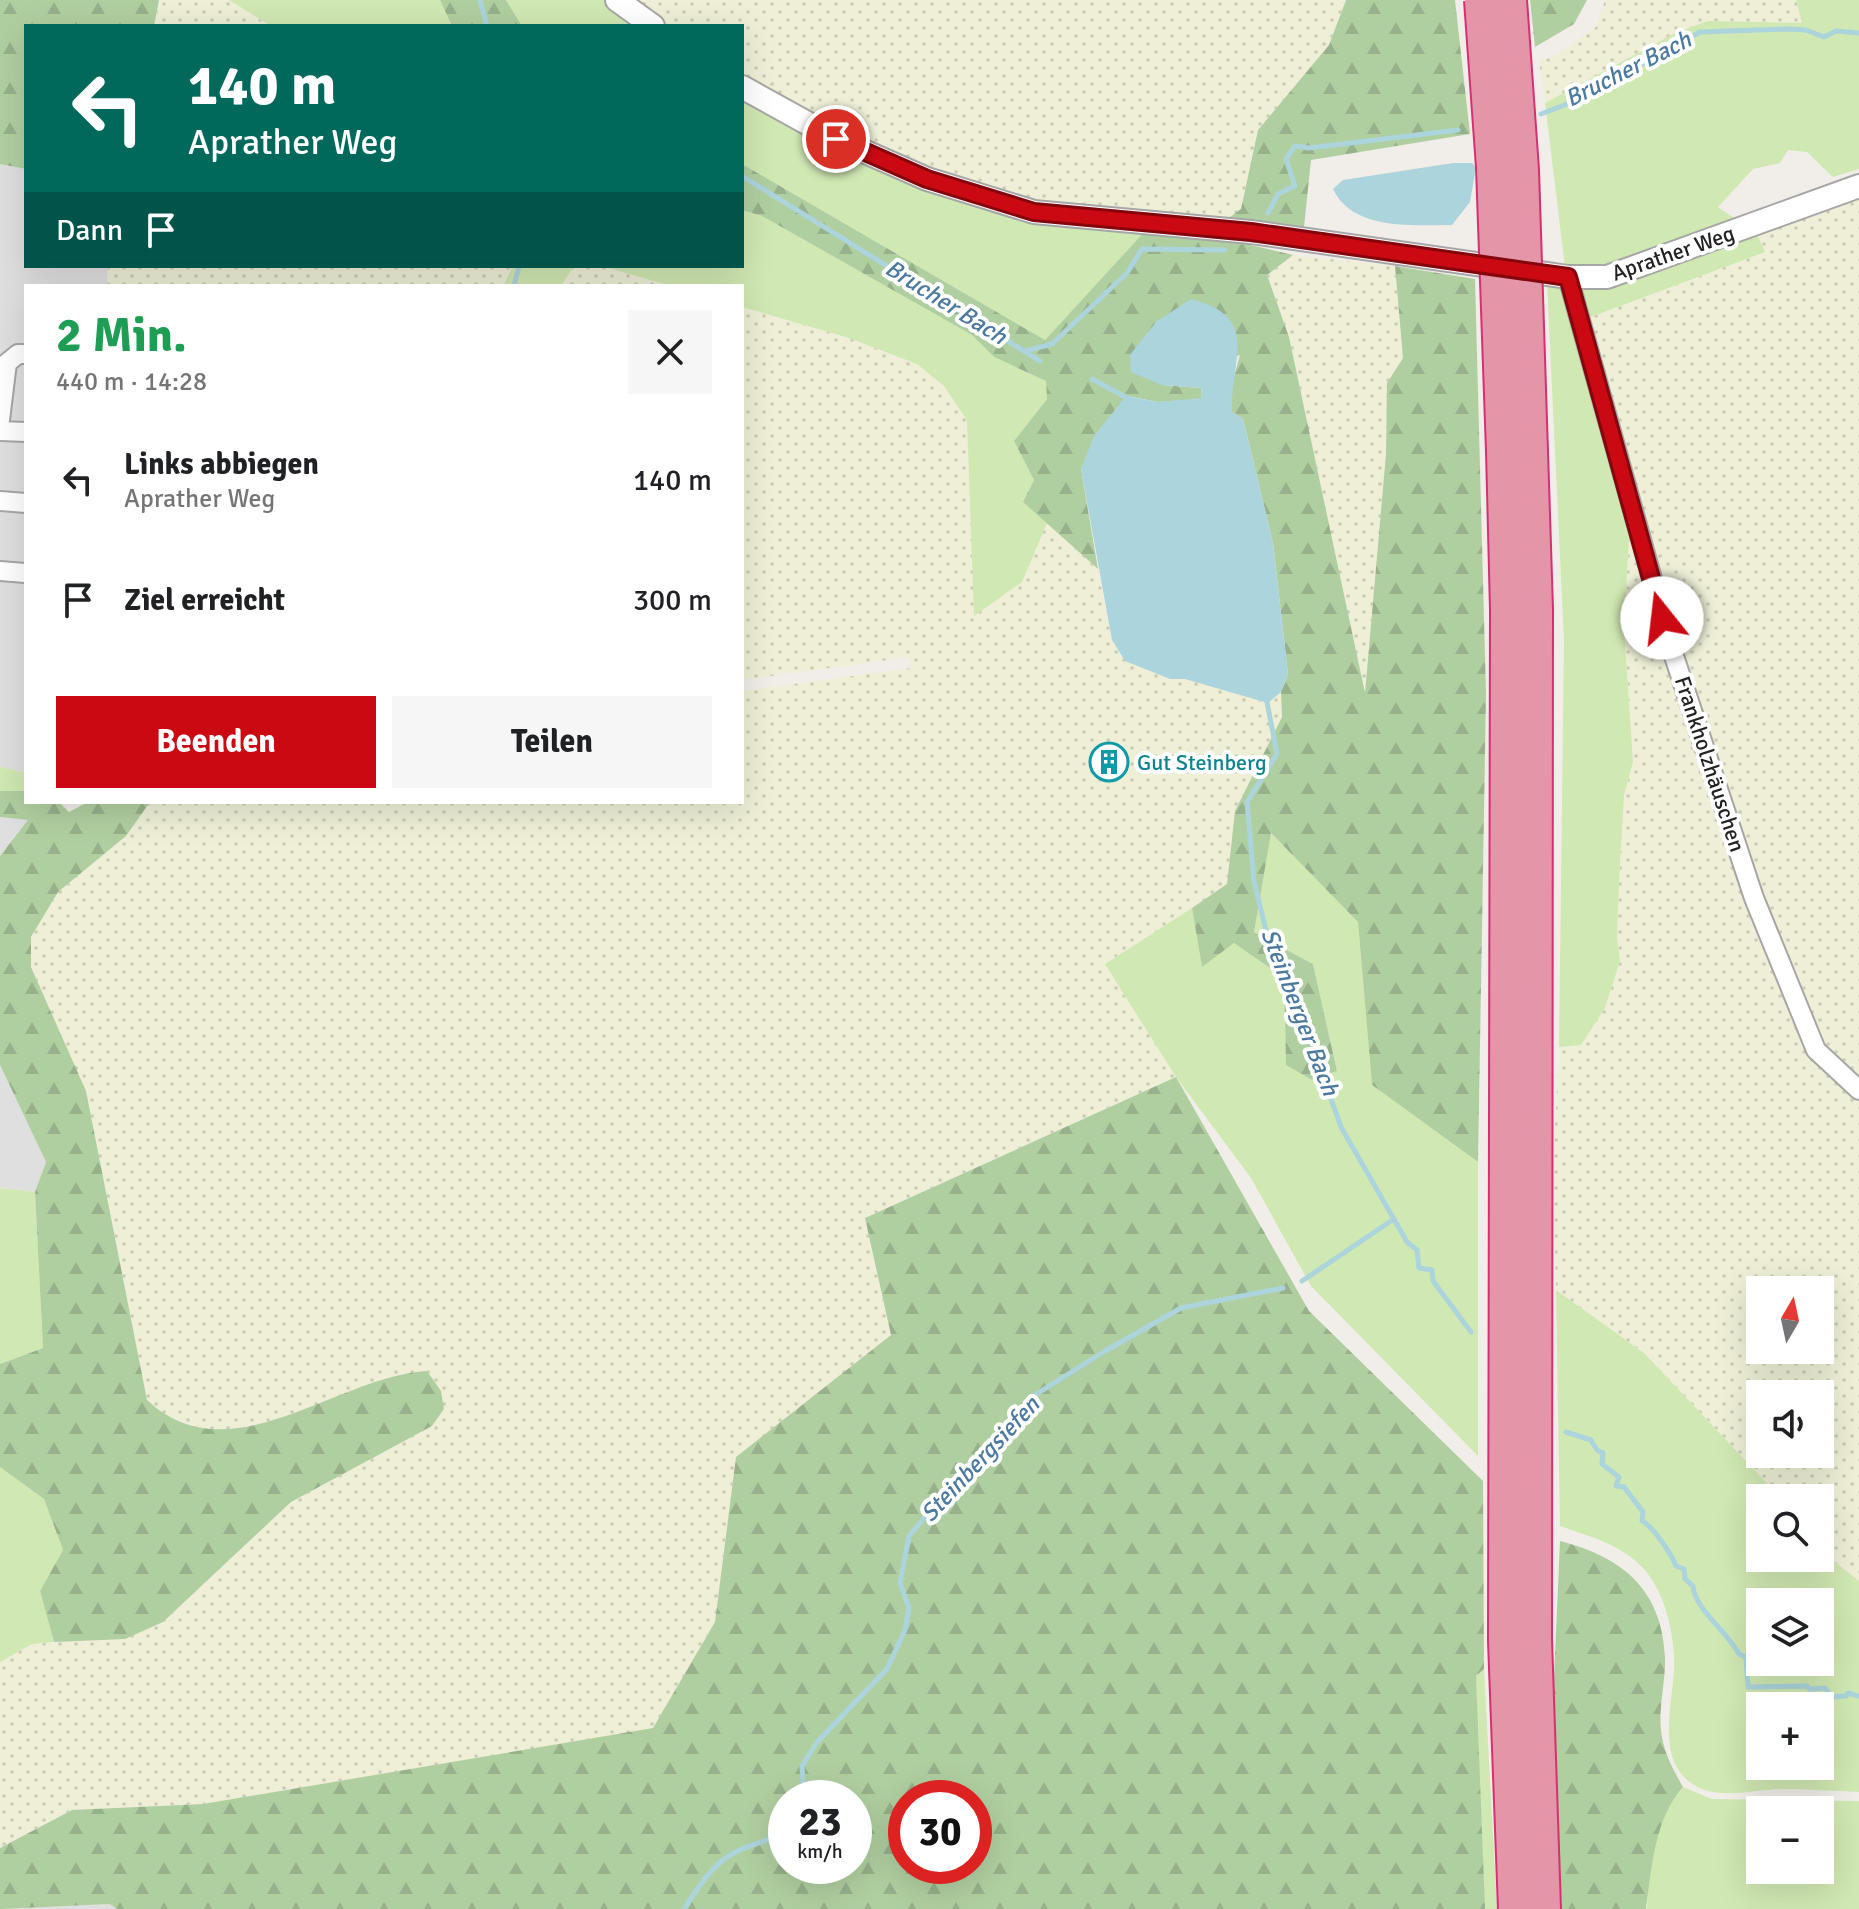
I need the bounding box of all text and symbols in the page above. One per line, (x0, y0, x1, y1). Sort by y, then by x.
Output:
water label: Brucher Bach (1560, 24, 1697, 114)
text: 140 m (188, 51, 336, 120)
icon: left (56, 56, 160, 160)
pin (802, 105, 870, 173)
icon: arrive (814, 117, 858, 161)
text: Aprather Weg (188, 120, 398, 165)
icon: arrive (139, 208, 183, 252)
text: Dann (56, 212, 123, 249)
street label: Aprather Weg (1608, 219, 1738, 287)
water label: Brucher Bach (880, 253, 1013, 352)
text: 2 Min. (56, 306, 187, 365)
button: close (628, 310, 712, 394)
text: 440 m · 14:28 (56, 366, 207, 398)
text: Links abbiegen (124, 446, 319, 483)
icon: left (56, 458, 100, 502)
text: 140 m (633, 462, 712, 499)
text: Aprather Weg (124, 483, 275, 515)
position arrow (1620, 576, 1704, 660)
icon: arrive (56, 578, 100, 622)
text: Ziel erreicht (124, 582, 285, 619)
text: 300 m (633, 582, 712, 619)
street label: Frankholzhäuschen (1669, 673, 1751, 855)
button: Beenden (56, 696, 376, 788)
button: Teilen (392, 696, 712, 788)
building icon: Gut Steinberg (1088, 741, 1130, 783)
place label: Gut Steinberg (1137, 749, 1267, 776)
water label: Steinberger Bach (1254, 924, 1346, 1100)
north arrow (1746, 1276, 1834, 1364)
map controls (1746, 1276, 1834, 1884)
button: sound (1746, 1380, 1834, 1468)
water label: Steinbergsiefen (914, 1389, 1047, 1528)
button: search (1746, 1484, 1834, 1572)
button: layers (1746, 1588, 1834, 1676)
button: + (1746, 1692, 1834, 1780)
speed limit sign: 30 (888, 1780, 992, 1884)
button: − (1746, 1796, 1834, 1884)
text: 23 (798, 1797, 842, 1847)
text: km/h (797, 1839, 843, 1864)

